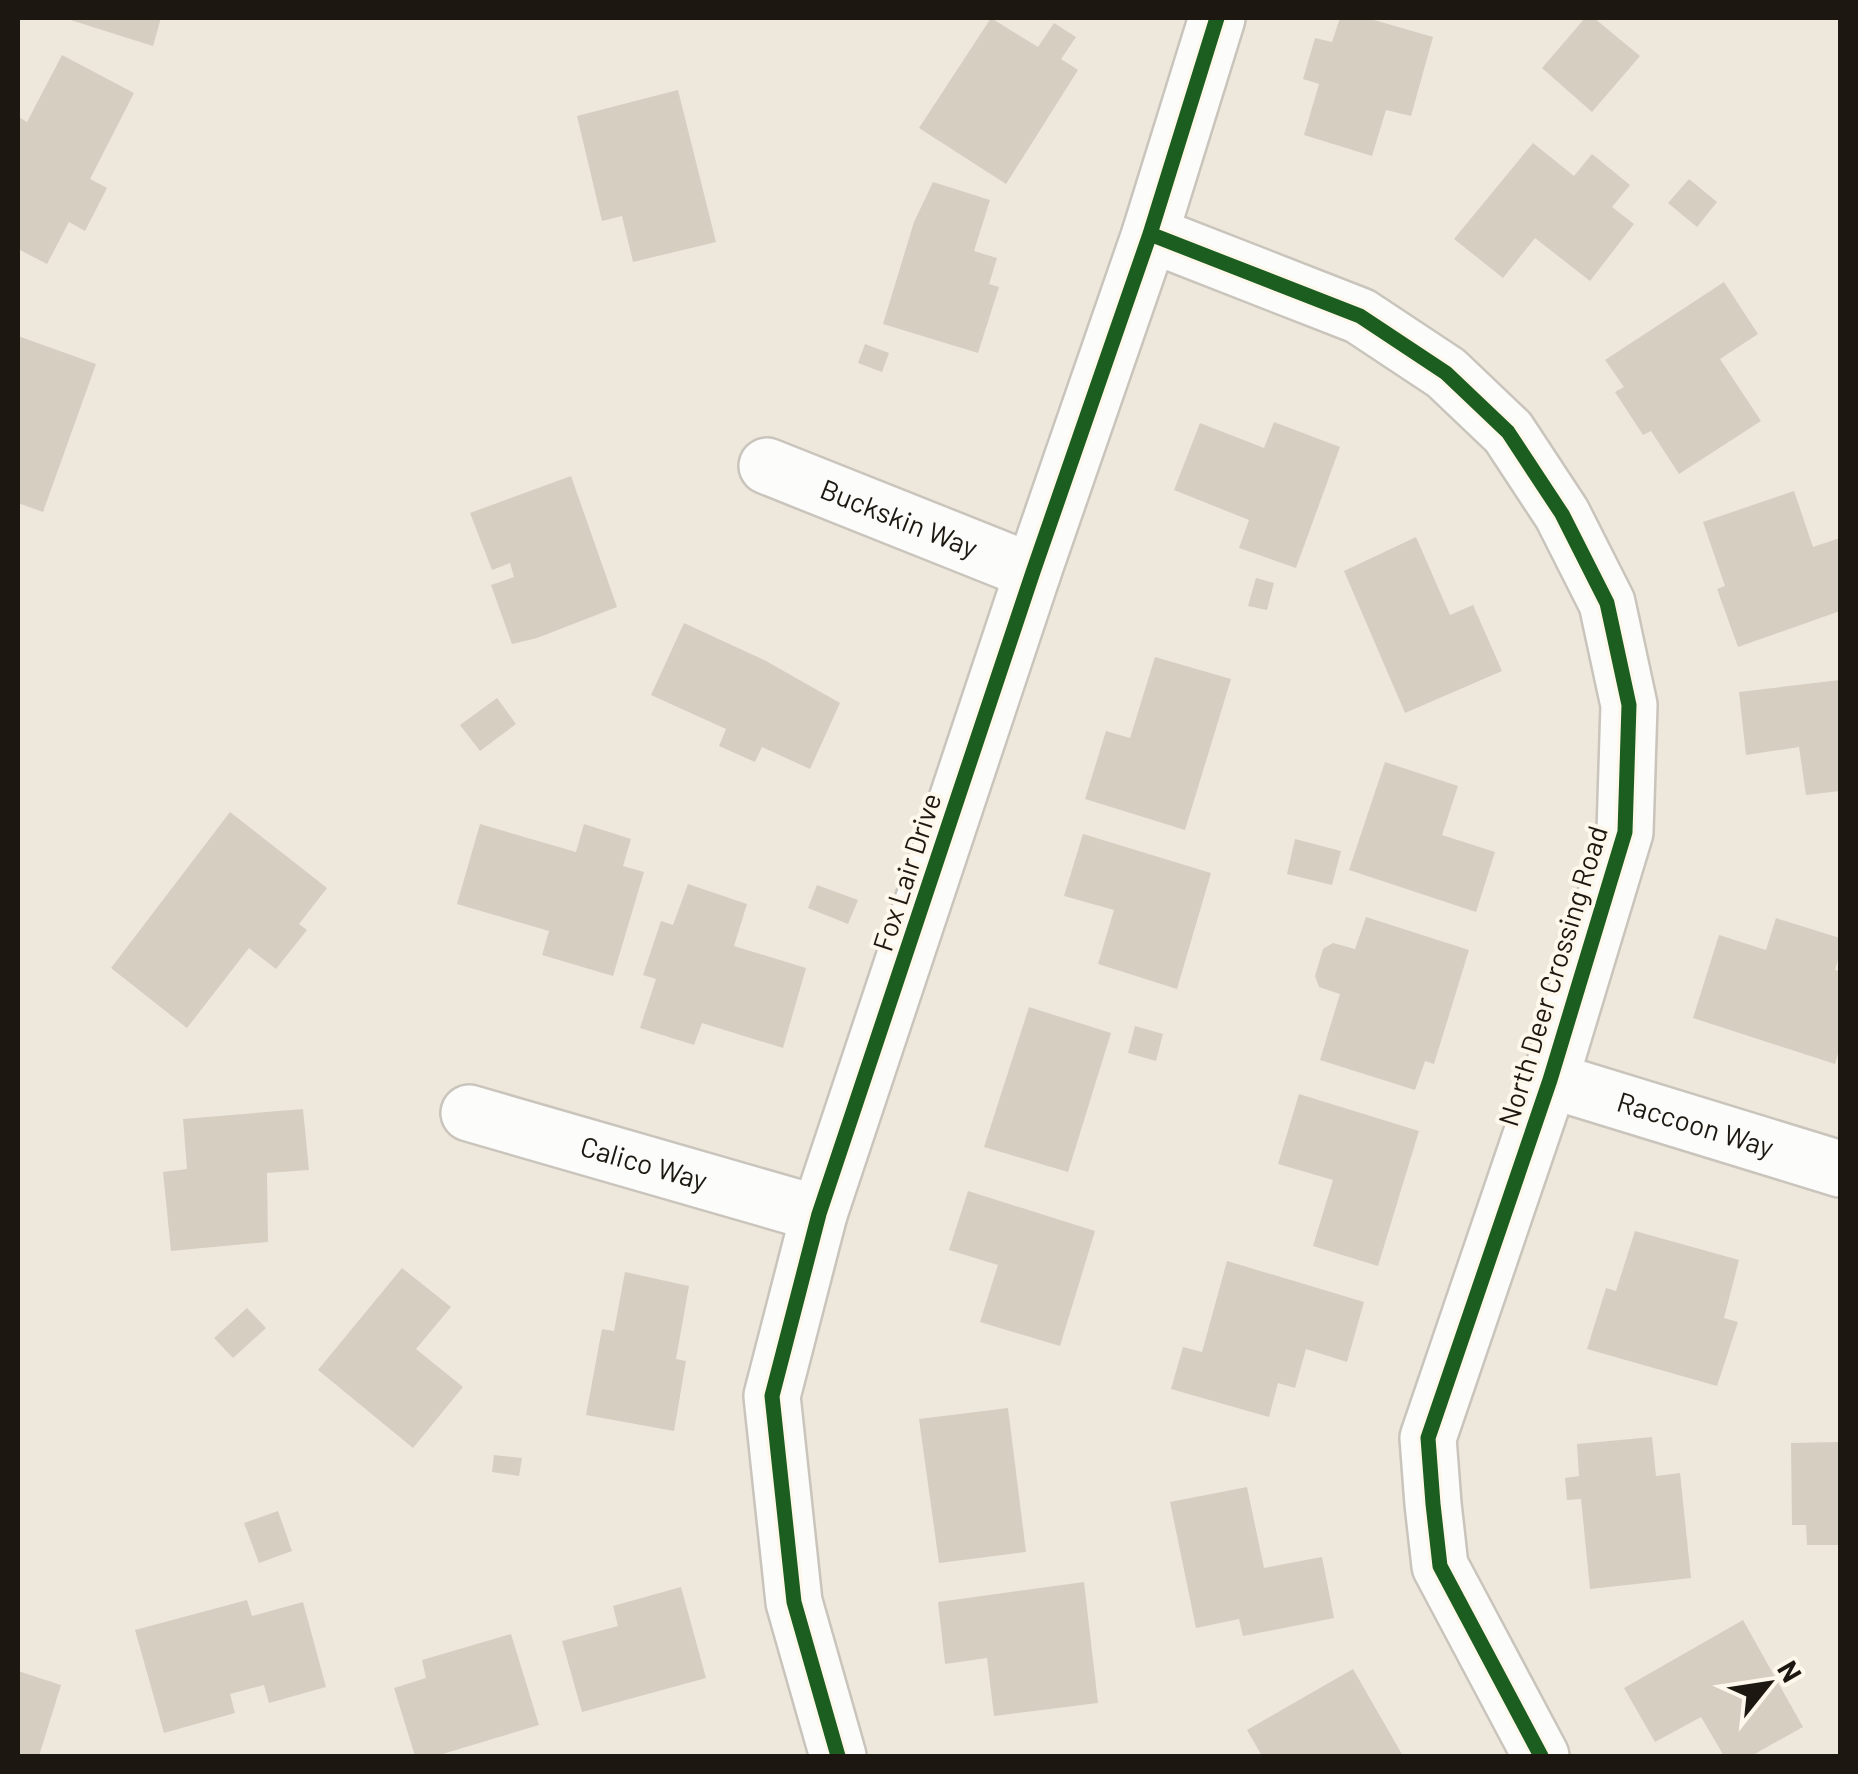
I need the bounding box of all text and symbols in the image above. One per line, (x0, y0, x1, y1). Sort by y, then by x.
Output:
street label: Buckskin Way (816, 471, 983, 564)
street label: Fox Lair Drive (865, 788, 948, 955)
street label: North Deer Crossing Road (1490, 821, 1614, 1130)
street label: Raccoon Way (1613, 1084, 1778, 1164)
street label: Calico Way (577, 1128, 712, 1197)
north arrow (1718, 1634, 1818, 1734)
text: N (1771, 1654, 1810, 1688)

